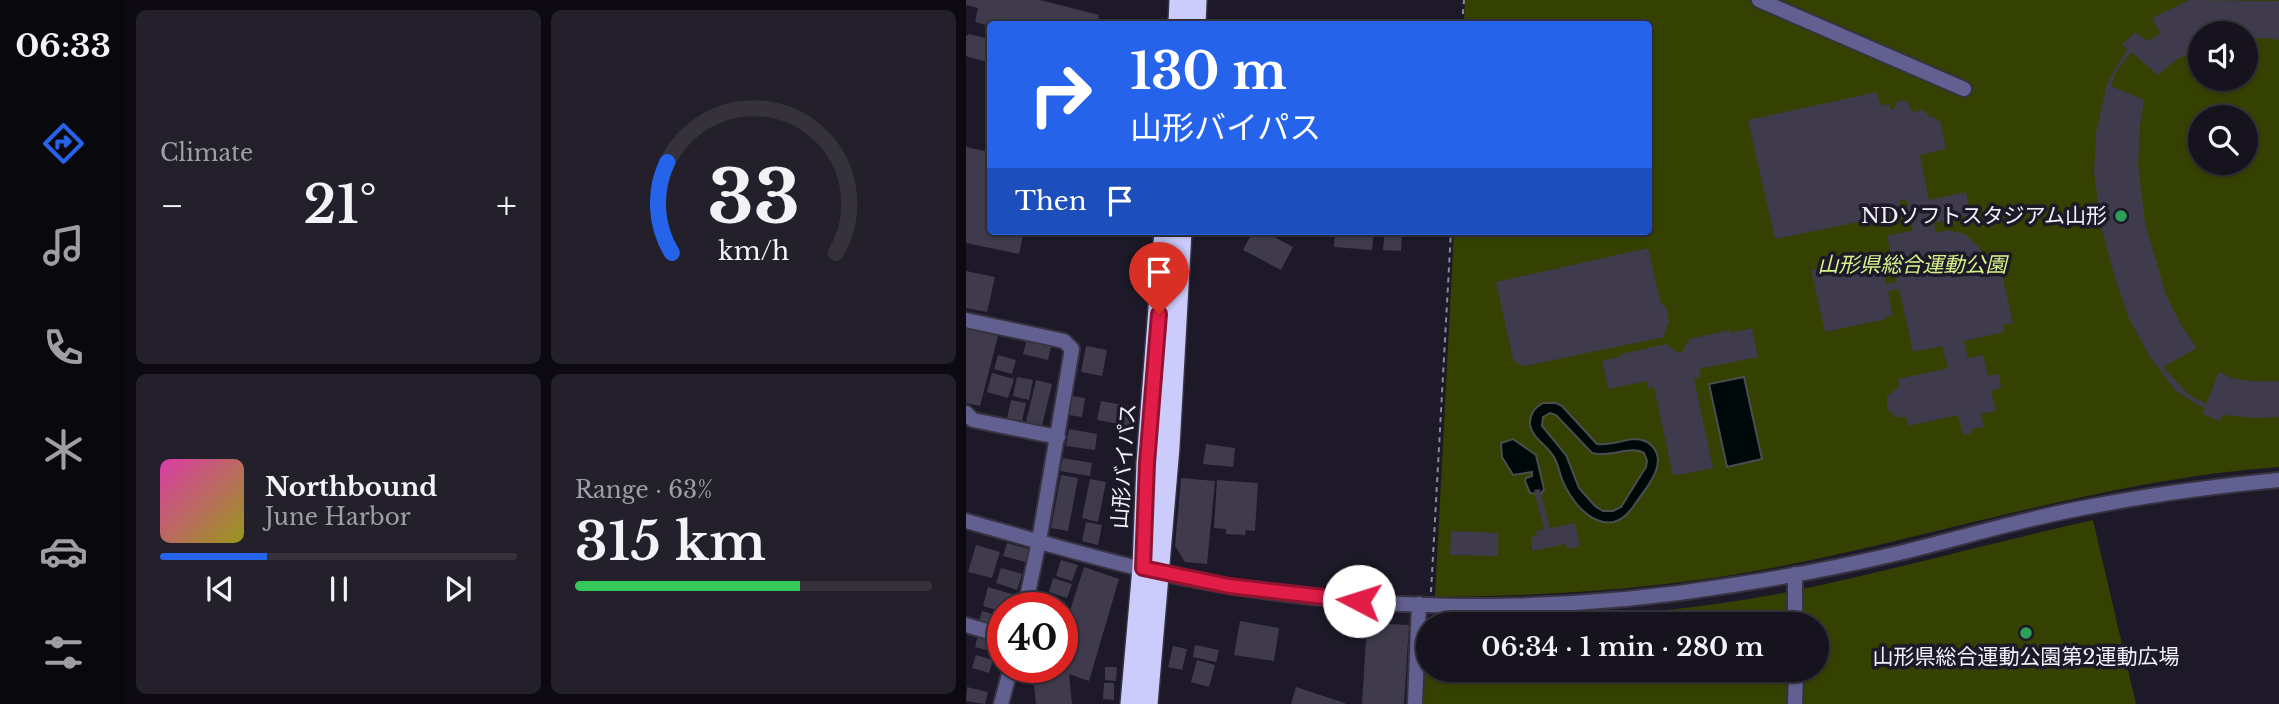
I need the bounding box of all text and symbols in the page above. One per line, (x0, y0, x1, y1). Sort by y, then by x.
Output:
map controls (2188, 21, 2258, 175)
button: sound (2188, 21, 2258, 91)
text: 06:33 (15, 26, 111, 66)
text: 130 m (1130, 41, 1287, 102)
icon: right (1015, 49, 1106, 140)
button: search (2188, 105, 2258, 175)
text: 山形バイパス (1130, 108, 1321, 148)
icon: directions (39, 119, 88, 168)
text: Climate (160, 139, 253, 167)
text: 33 (707, 152, 800, 243)
text: 21° (303, 173, 377, 237)
text: − (160, 182, 184, 229)
text: + (496, 182, 517, 229)
icon: arrive (1101, 182, 1139, 220)
text: Then (1015, 185, 1087, 217)
place label: NDソフトスタジアム山形 (1861, 203, 2107, 229)
marker: NDソフトスタジアム山形 (2113, 208, 2129, 224)
icon: music (39, 221, 88, 270)
text: km/h (718, 236, 789, 267)
pin (1129, 242, 1189, 314)
park label: 山形県総合運動公園 (1818, 252, 2009, 278)
icon: arrive (1140, 253, 1178, 291)
icon: phone (39, 323, 88, 372)
street label: 山形バイパス (1107, 402, 1141, 530)
icon: climate (39, 425, 88, 474)
text: Northbound (265, 471, 437, 503)
text: Range · 63% (575, 476, 713, 504)
text: June Harbor (265, 503, 411, 531)
text: 315 km (575, 510, 766, 574)
icon: car (39, 527, 88, 576)
position arrow (1322, 564, 1396, 638)
icon: previous (201, 570, 239, 608)
icon: pause (320, 570, 358, 608)
icon: next (439, 570, 477, 608)
speed limit sign: 40 (987, 592, 1078, 683)
marker: 山形県総合運動公園第2運動広場 (2018, 625, 2034, 641)
icon: filters (39, 628, 88, 677)
text: 06:34 · 1 min · 280 m (1481, 631, 1764, 663)
place label: 山形県総合運動公園第2運動広場 (1873, 644, 2179, 670)

